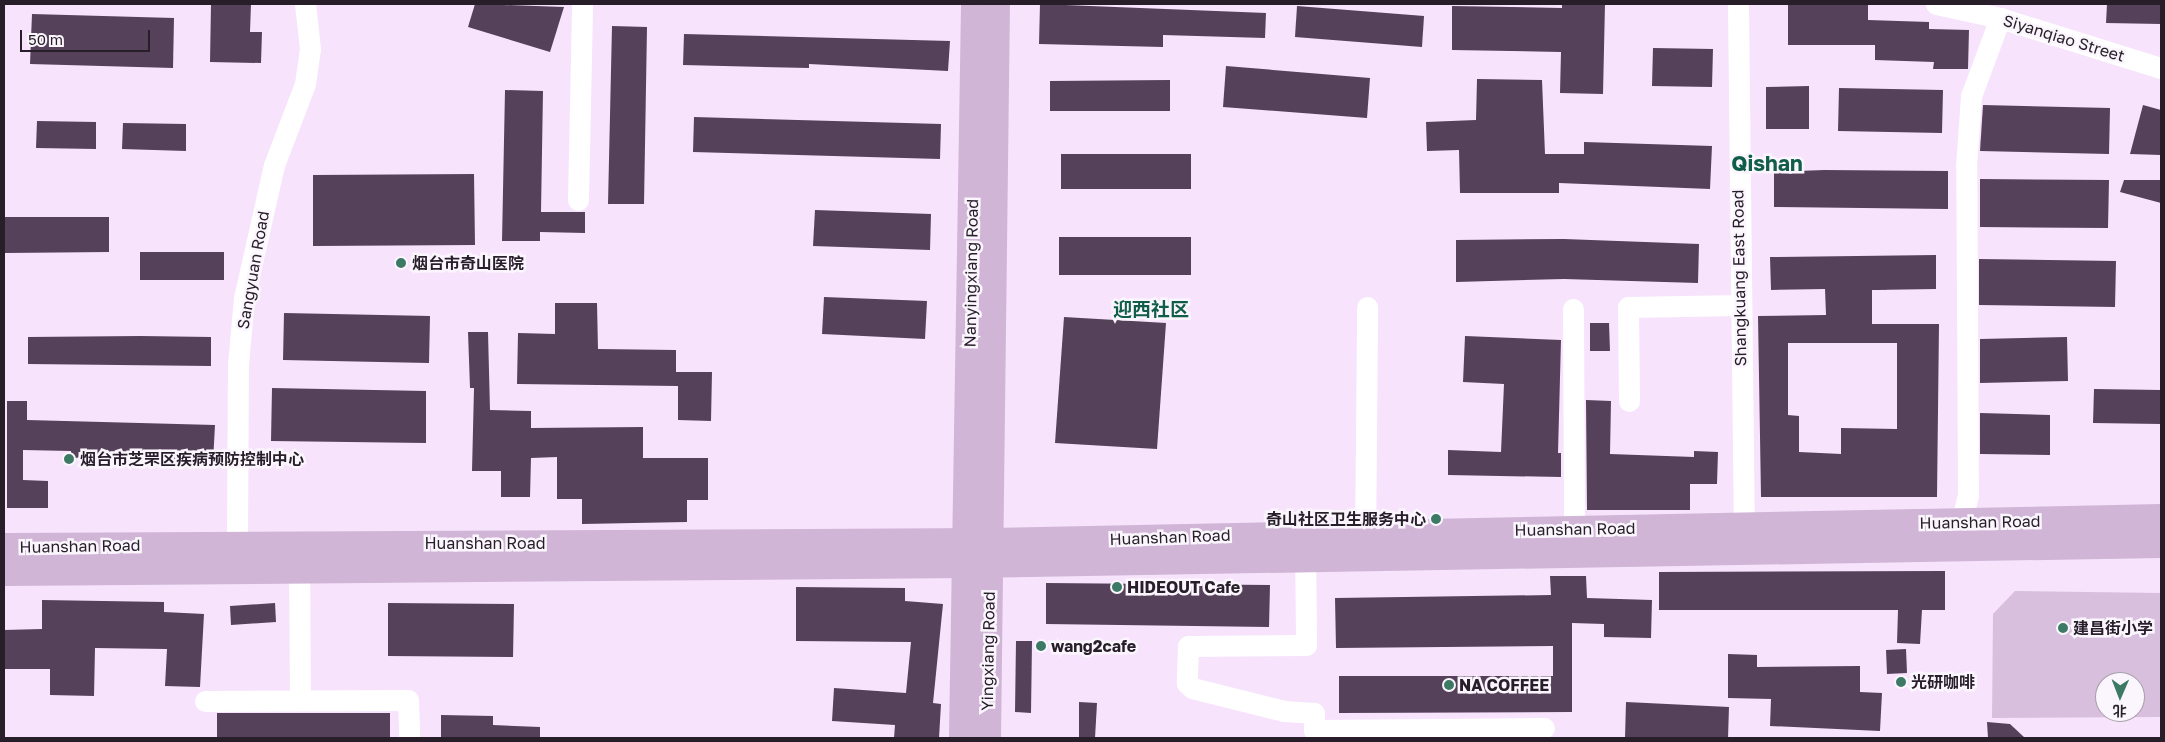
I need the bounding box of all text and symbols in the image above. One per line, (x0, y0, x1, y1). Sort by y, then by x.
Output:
street label: Siyanqiao Street (2001, 10, 2127, 66)
scale bar (22, 20, 152, 52)
text: 50 m (28, 30, 63, 48)
district label: Qishan (1731, 150, 1803, 176)
street label: Shangkuang East Road (1728, 189, 1750, 367)
street label: Nanyingxiang Road (960, 199, 982, 347)
street label: Sangyuan Road (233, 209, 273, 331)
place label: 烟台市奇山医院 (412, 253, 524, 273)
marker: 烟台市奇山医院 (394, 256, 408, 270)
district label: 迎西社区 (1113, 298, 1189, 320)
place label: 烟台市芝罘区疾病预防控制中心 (80, 449, 304, 469)
marker: 烟台市芝罘区疾病预防控制中心 (62, 452, 76, 466)
place label: 奇山社区卫生服务中心 (1266, 509, 1426, 529)
street label: Huanshan Road (1919, 511, 2041, 533)
marker: 奇山社区卫生服务中心 (1430, 513, 1442, 525)
street label: Huanshan Road (1514, 518, 1636, 540)
street label: Huanshan Road (1109, 525, 1231, 549)
street label: Huanshan Road (424, 533, 546, 553)
street label: Huanshan Road (19, 535, 141, 557)
place label: HIDEOUT Cafe (1127, 577, 1240, 597)
marker: HIDEOUT Cafe (1111, 581, 1123, 593)
street label: Yingxiang Road (977, 591, 999, 711)
place label: 建昌街小学 (2073, 618, 2153, 638)
marker: 建昌街小学 (2057, 622, 2069, 634)
place label: wang2cafe (1051, 636, 1136, 656)
marker: wang2cafe (1035, 640, 1047, 652)
place label: 光研咖啡 (1911, 672, 1975, 692)
north arrow (2095, 672, 2145, 722)
place label: NA COFFEE (1459, 675, 1549, 695)
marker: 光研咖啡 (1895, 676, 1907, 688)
marker: NA COFFEE (1443, 679, 1455, 691)
text: 北 (2113, 703, 2127, 720)

